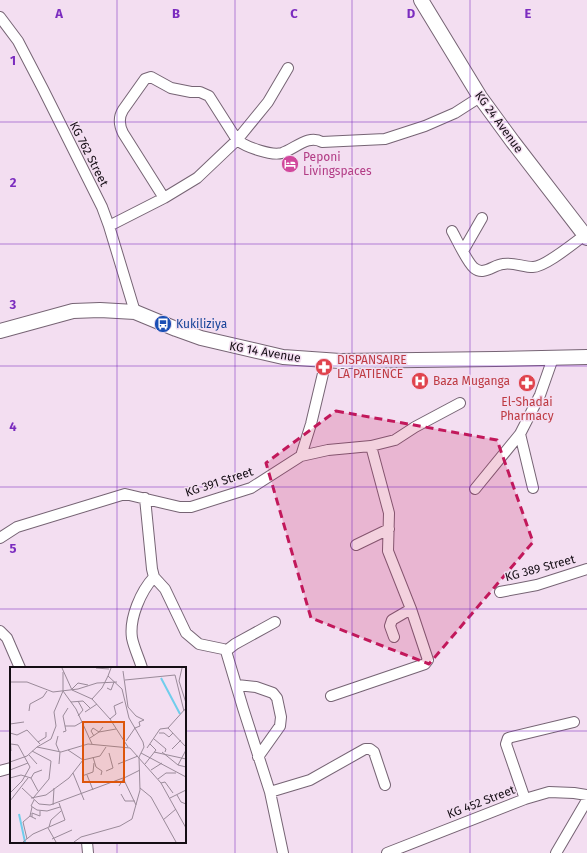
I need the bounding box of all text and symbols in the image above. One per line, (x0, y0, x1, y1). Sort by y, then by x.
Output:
text: A (54, 6, 63, 21)
text: B (172, 6, 180, 21)
text: C (290, 6, 298, 21)
text: D (407, 6, 416, 21)
text: E (525, 6, 532, 21)
text: 1 (10, 53, 16, 68)
street label: KG 24 Avenue (472, 88, 526, 156)
street label: KG 762 Street (67, 119, 112, 189)
place label: Peponi Livingspaces (303, 150, 372, 178)
hotel icon: Peponi Livingspaces (280, 154, 300, 174)
text: 2 (10, 175, 17, 190)
text: 3 (9, 297, 17, 312)
bus stop icon: Kukiliziya (153, 314, 173, 334)
place label: Kukiliziya (176, 317, 227, 331)
street label: KG 14 Avenue (228, 339, 302, 365)
place label: DISPANSAIRE LA PATIENCE (337, 353, 407, 381)
pharmacy icon: DISPANSAIRE LA PATIENCE (314, 357, 334, 377)
hospital icon: Baza Muganga (410, 371, 430, 391)
pharmacy icon: El-Shadai Pharmacy (517, 373, 537, 393)
place label: Baza Muganga (433, 374, 510, 388)
place label: El-Shadai Pharmacy (500, 395, 554, 423)
text: 4 (9, 419, 17, 434)
street label: KG 391 Street (183, 464, 255, 500)
text: 5 (10, 541, 17, 556)
street label: KG 389 Street (503, 552, 577, 584)
inset map (10, 667, 186, 843)
street label: KG 452 Street (445, 782, 517, 821)

